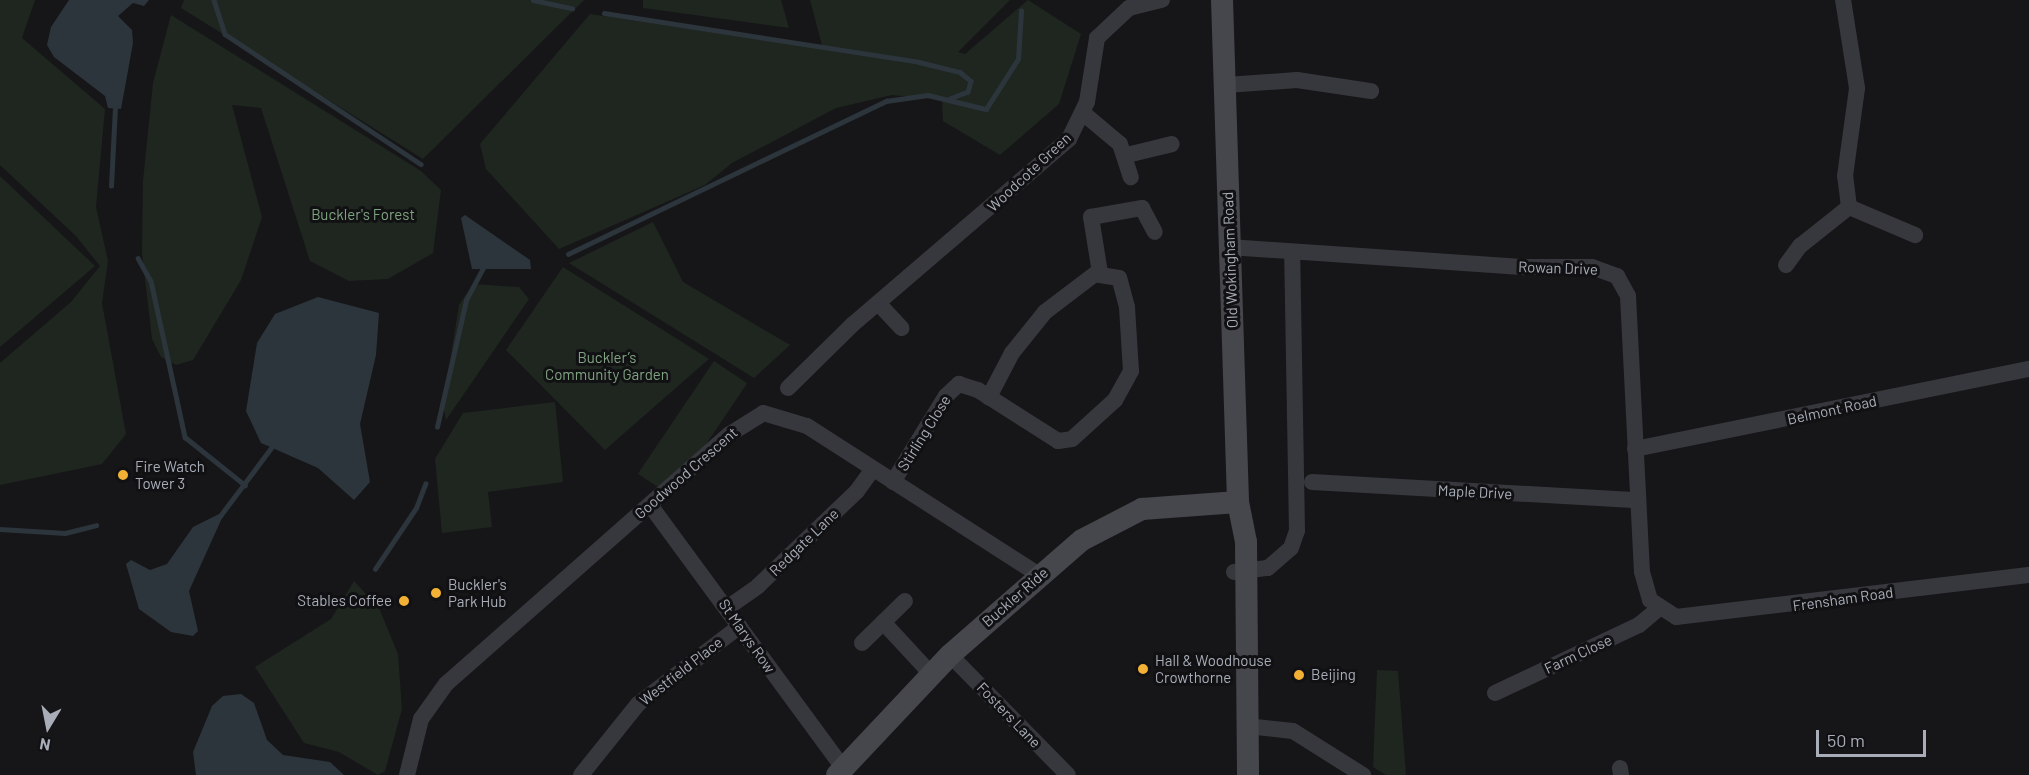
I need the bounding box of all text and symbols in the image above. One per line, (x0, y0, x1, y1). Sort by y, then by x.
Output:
street label: Woodcote Green (983, 129, 1075, 215)
street label: Old Wokingham Road (1219, 192, 1241, 328)
park label: Buckler's Forest (311, 206, 415, 224)
street label: Rowan Drive (1518, 258, 1598, 278)
park label: Buckler’s Community Garden (545, 348, 669, 383)
street label: Stirling Close (894, 392, 954, 474)
street label: Belmont Road (1786, 392, 1878, 428)
street label: Goodwood Crescent (631, 423, 741, 523)
place label: Fire Watch Tower 3 (135, 457, 205, 492)
marker: Fire Watch Tower 3 (116, 468, 130, 482)
street label: Maple Drive (1437, 481, 1513, 503)
street label: Redgate Lane (766, 504, 842, 580)
street label: Buckler Ride (978, 563, 1052, 631)
place label: Buckler's Park Hub (448, 575, 507, 610)
street label: Frensham Road (1792, 583, 1894, 615)
marker: Buckler's Park Hub (429, 586, 443, 600)
place label: Stables Coffee (297, 592, 392, 610)
marker: Stables Coffee (397, 594, 411, 608)
street label: St Marys Row (715, 596, 779, 676)
street label: Farm Close (1541, 631, 1615, 677)
street label: Westfield Place (636, 633, 726, 709)
place label: Hall & Woodhouse Crowthorne (1155, 651, 1272, 686)
marker: Hall & Woodhouse Crowthorne (1136, 662, 1150, 676)
place label: Beijing (1311, 666, 1356, 684)
marker: Beijing (1292, 668, 1306, 682)
street label: Fosters Lane (973, 678, 1045, 752)
north arrow (18, 697, 78, 757)
scale bar (1819, 718, 1928, 756)
text: 50 m (1827, 729, 1865, 751)
text: N (38, 735, 52, 755)

